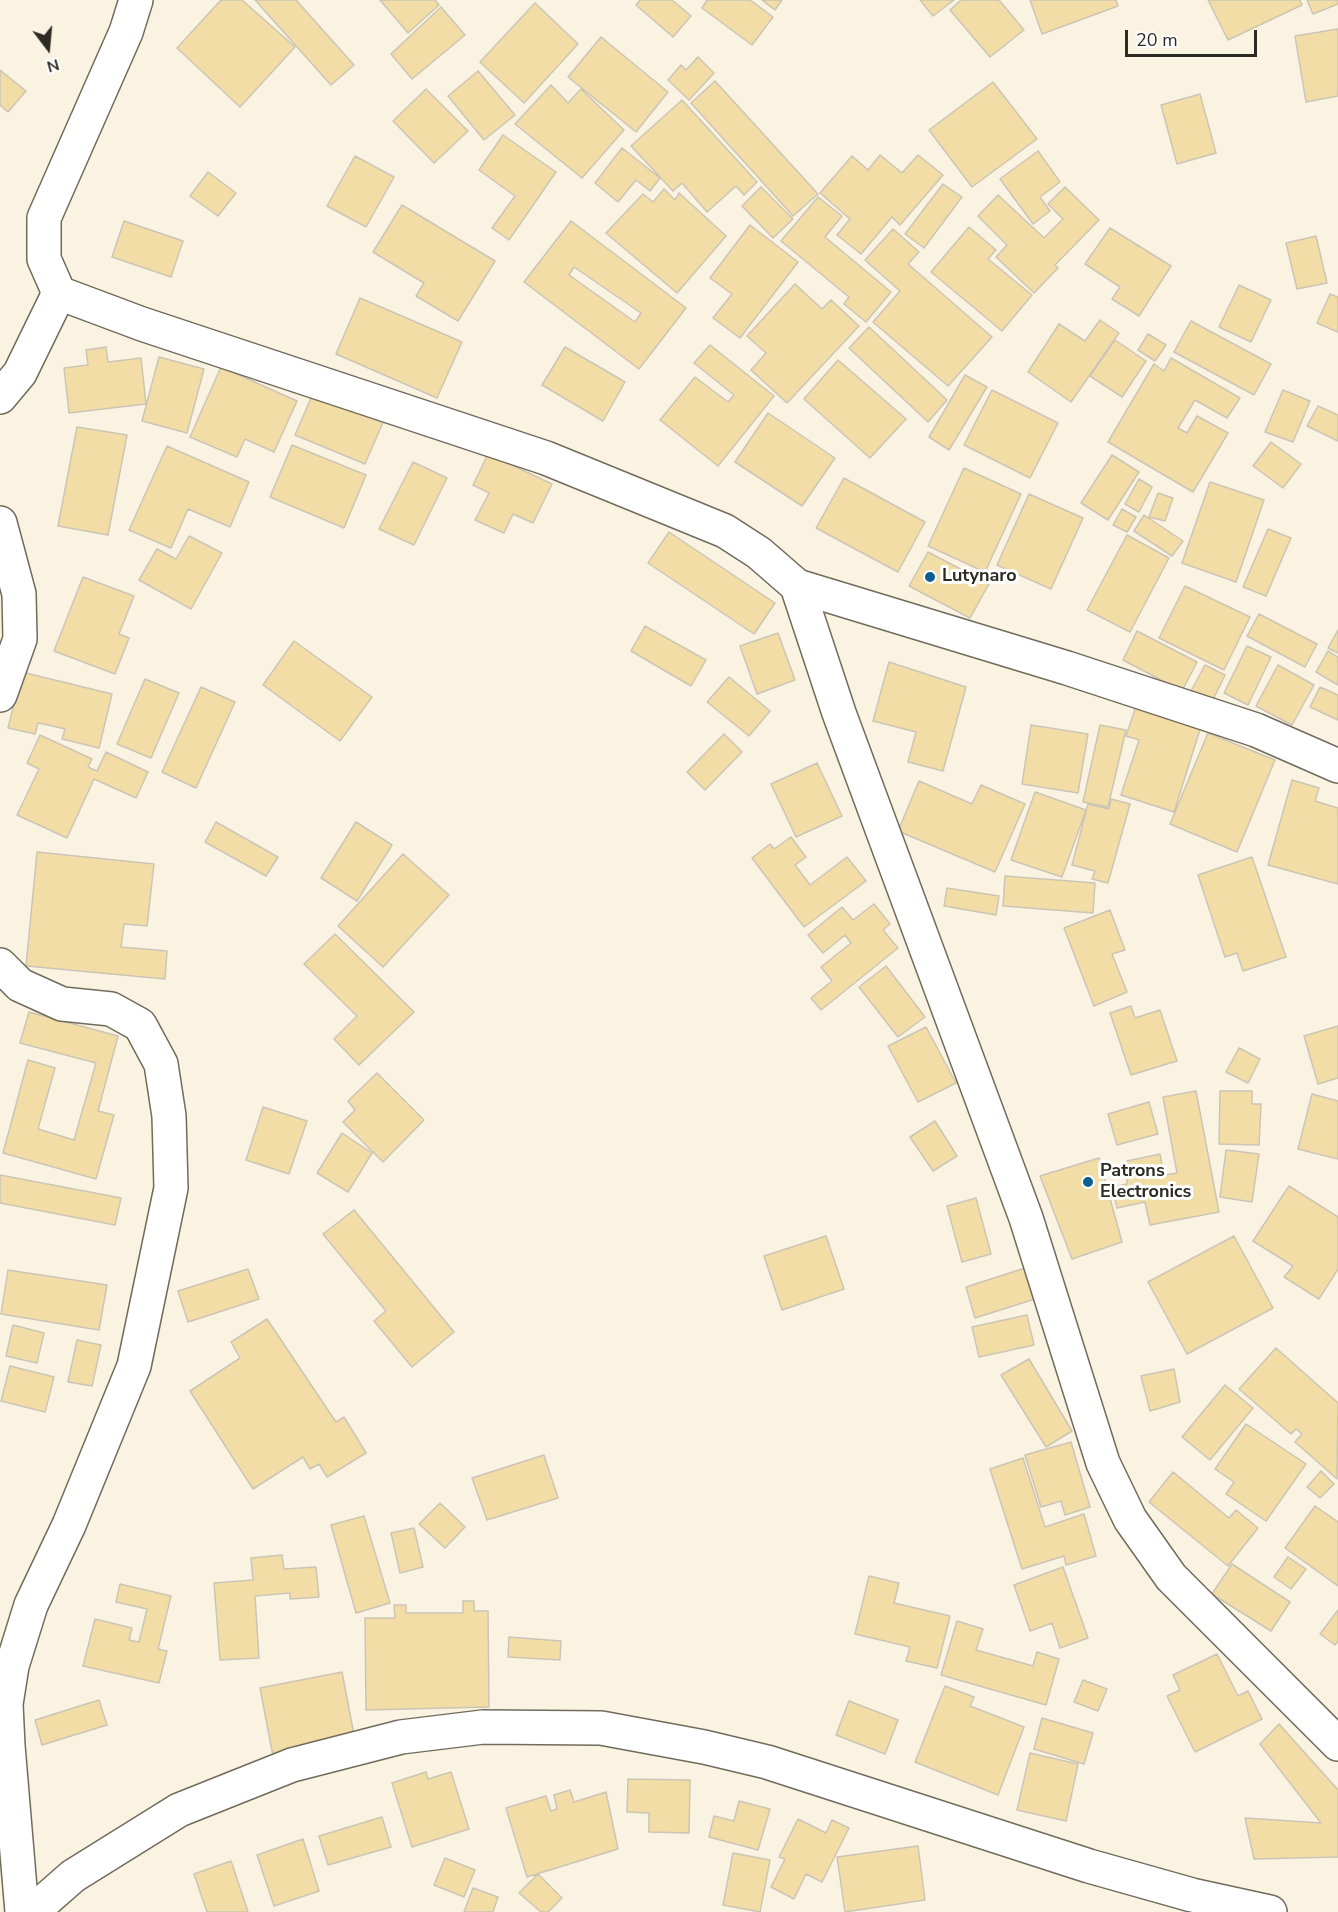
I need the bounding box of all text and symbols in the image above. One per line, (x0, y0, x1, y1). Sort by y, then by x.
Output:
north arrow (18, 18, 78, 78)
scale bar (1128, 18, 1260, 56)
text: 20 m (1136, 28, 1178, 52)
text: N (44, 53, 62, 78)
place label: Lutynaro (942, 566, 1017, 588)
marker: Lutynaro (923, 570, 937, 584)
place label: Patrons Electronics (1100, 1161, 1191, 1204)
marker: Patrons Electronics (1081, 1175, 1095, 1189)

